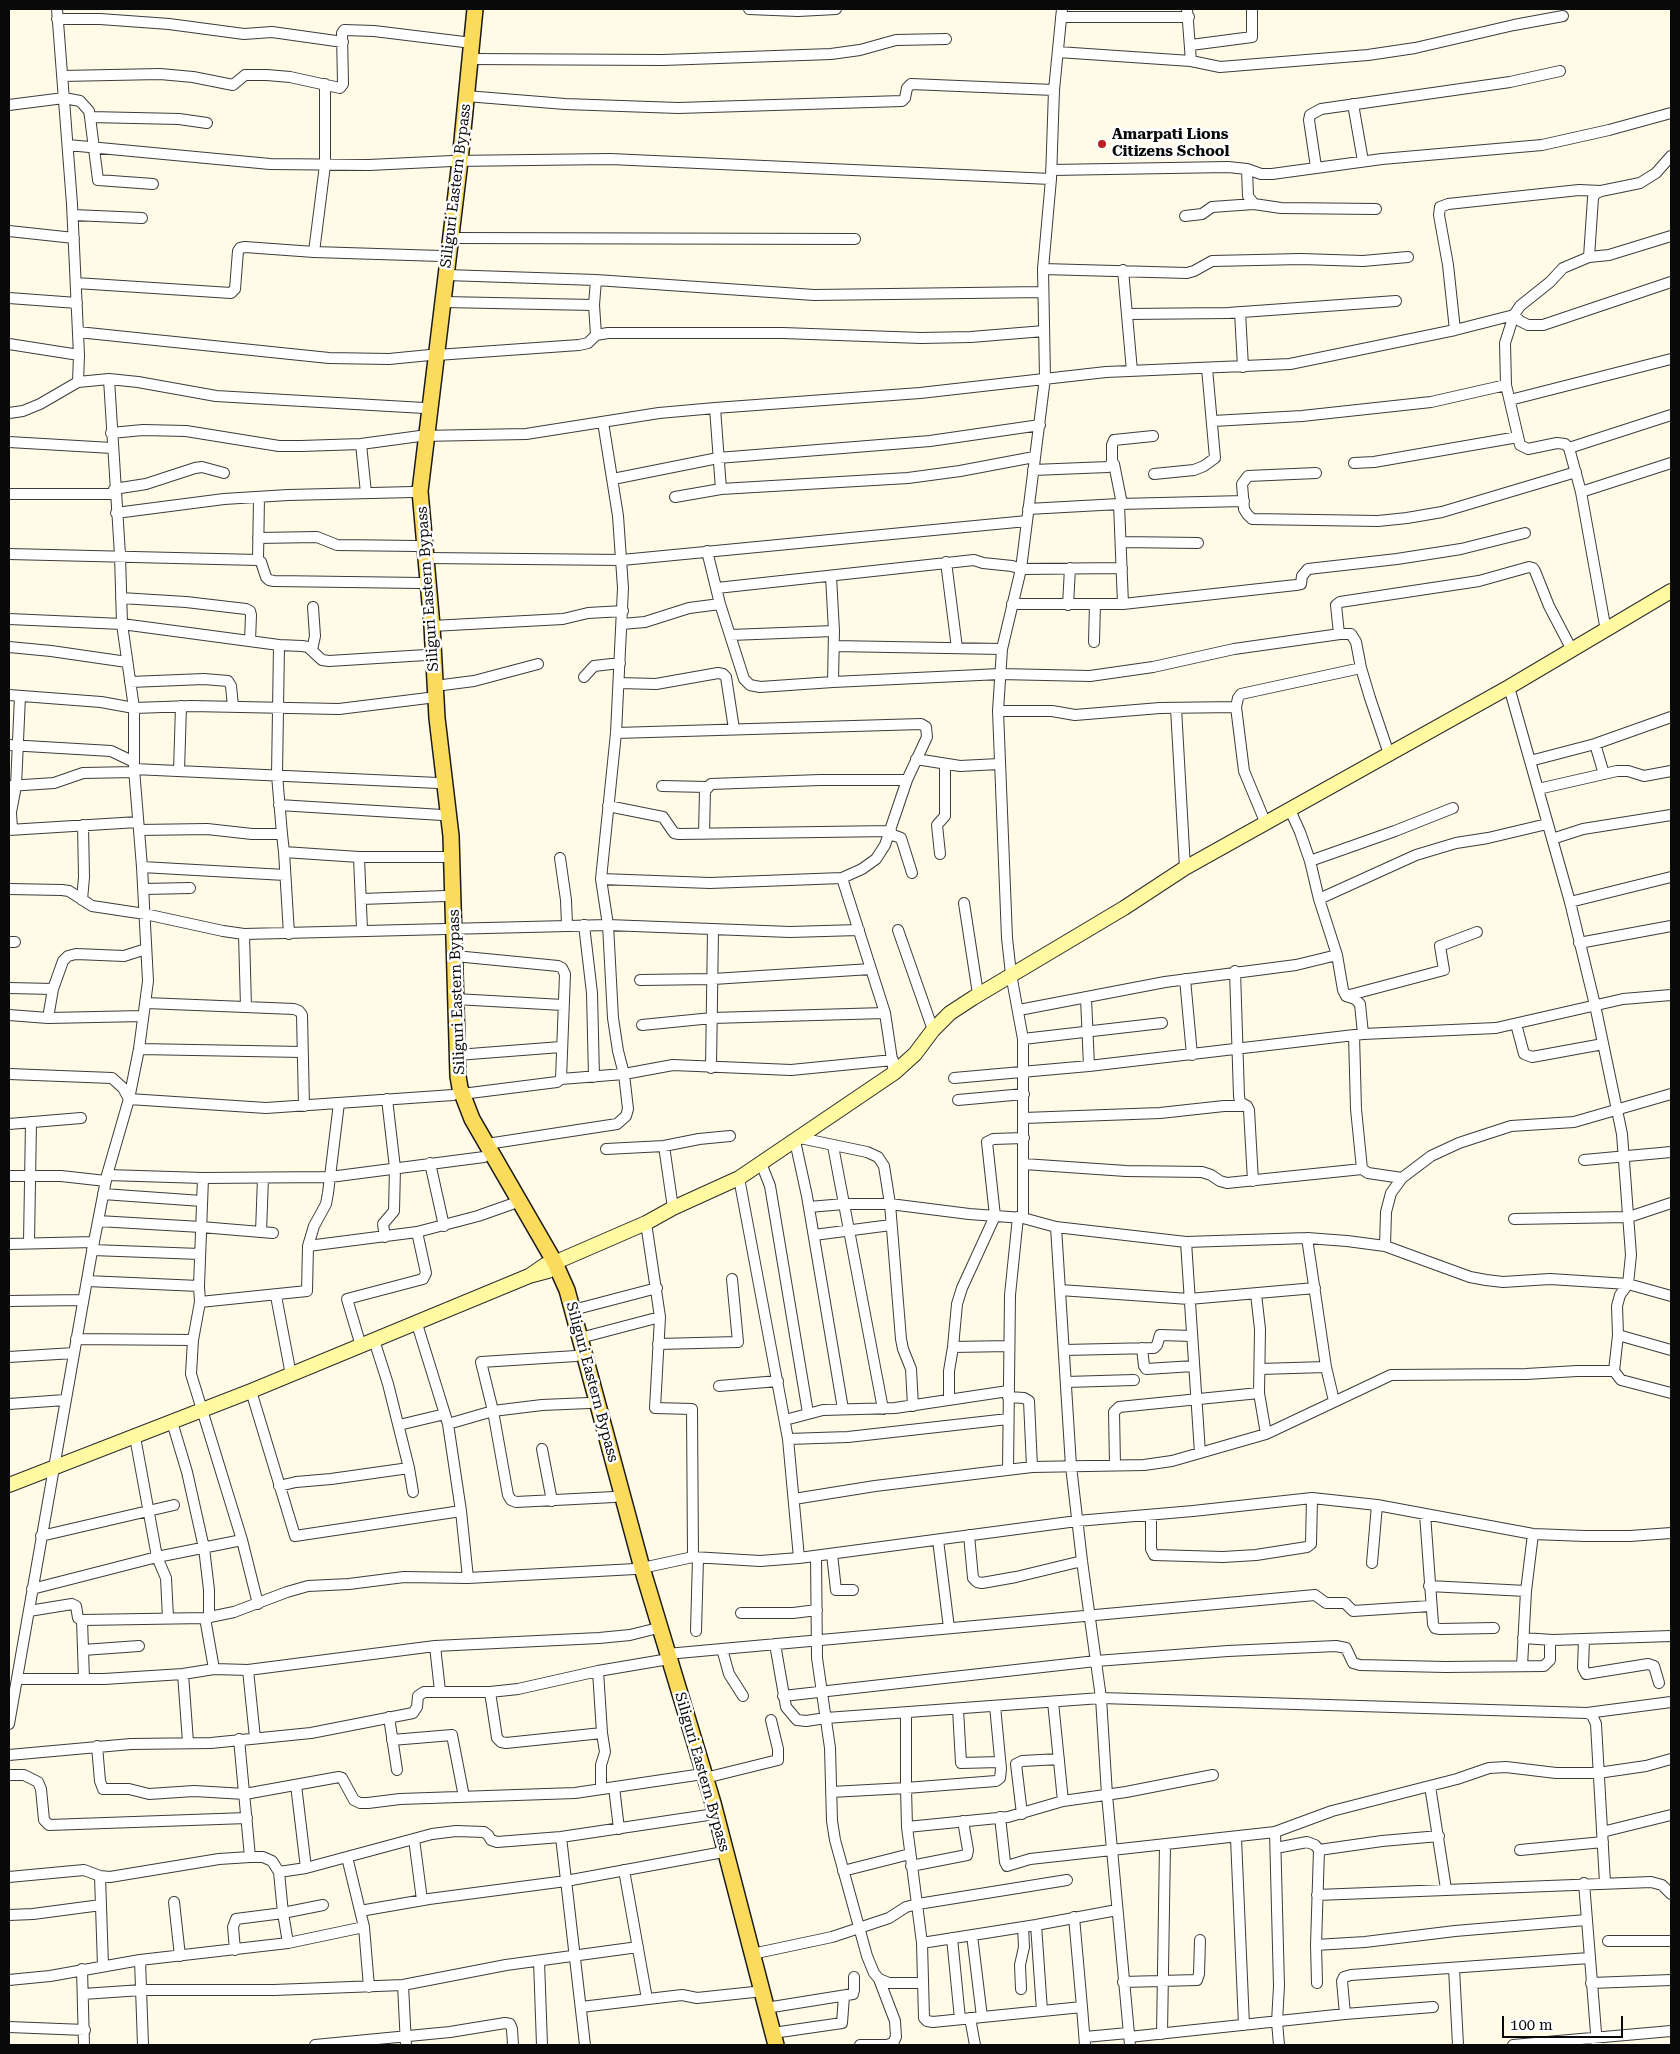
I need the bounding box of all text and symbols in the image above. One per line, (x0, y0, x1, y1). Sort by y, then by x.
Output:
street label: Siliguri Eastern Bypass (437, 103, 475, 269)
place label: Amarpati Lions Citizens School (1112, 126, 1229, 161)
marker: Amarpati Lions Citizens School (1096, 138, 1108, 150)
street label: Siliguri Eastern Bypass (413, 506, 443, 672)
street label: Siliguri Eastern Bypass (445, 909, 469, 1075)
street label: Siliguri Eastern Bypass (562, 1300, 622, 1464)
street label: Siliguri Eastern Bypass (671, 1690, 733, 1854)
scale bar (1505, 2006, 1626, 2038)
text: 100 m (1510, 2016, 1553, 2034)

